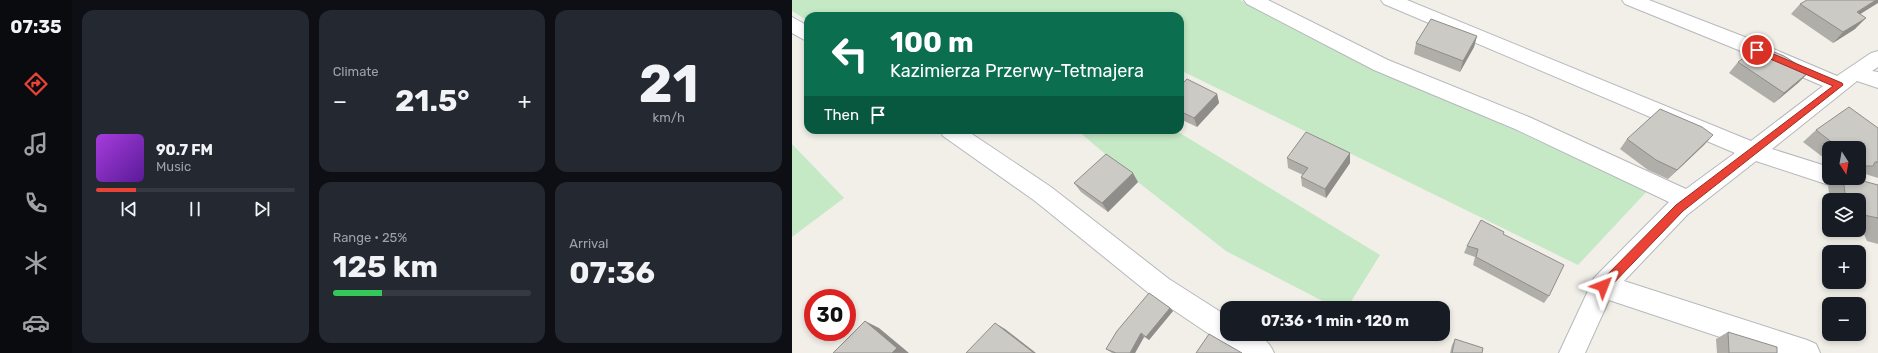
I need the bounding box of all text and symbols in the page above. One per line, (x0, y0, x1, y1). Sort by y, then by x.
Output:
text: 07:35 (10, 16, 62, 38)
text: 100 m (890, 26, 974, 59)
icon: left (824, 28, 876, 80)
pin (1740, 33, 1774, 67)
icon: arrive (1746, 39, 1768, 61)
text: 21 (639, 53, 698, 115)
text: Kazimierza Przerwy-Tetmajera (890, 60, 1144, 82)
text: Climate (333, 64, 379, 79)
icon: directions (22, 70, 50, 98)
text: 21.5° (395, 83, 470, 119)
text: − (333, 88, 347, 115)
text: + (518, 88, 531, 115)
icon: arrive (867, 104, 889, 126)
text: Then (824, 106, 859, 124)
text: km/h (652, 110, 685, 125)
icon: music (22, 130, 50, 158)
text: 90.7 FM (156, 141, 213, 159)
north arrow (1822, 141, 1866, 185)
map controls (1822, 141, 1866, 341)
text: Music (156, 159, 191, 174)
icon: phone (22, 189, 50, 217)
button: layers (1822, 193, 1866, 237)
icon: previous (118, 198, 140, 220)
icon: pause (184, 198, 206, 220)
icon: next (251, 198, 273, 220)
text: Range · 25% (333, 230, 407, 245)
text: Arrival (569, 236, 608, 251)
button: + (1822, 245, 1866, 289)
icon: climate (22, 249, 50, 277)
text: 125 km (333, 249, 438, 285)
text: 07:36 (569, 255, 655, 291)
position arrow (1582, 265, 1624, 307)
speed limit sign: 30 (804, 289, 856, 341)
button: − (1822, 297, 1866, 341)
icon: car (22, 309, 50, 337)
text: 07:36 · 1 min · 120 m (1261, 312, 1409, 330)

